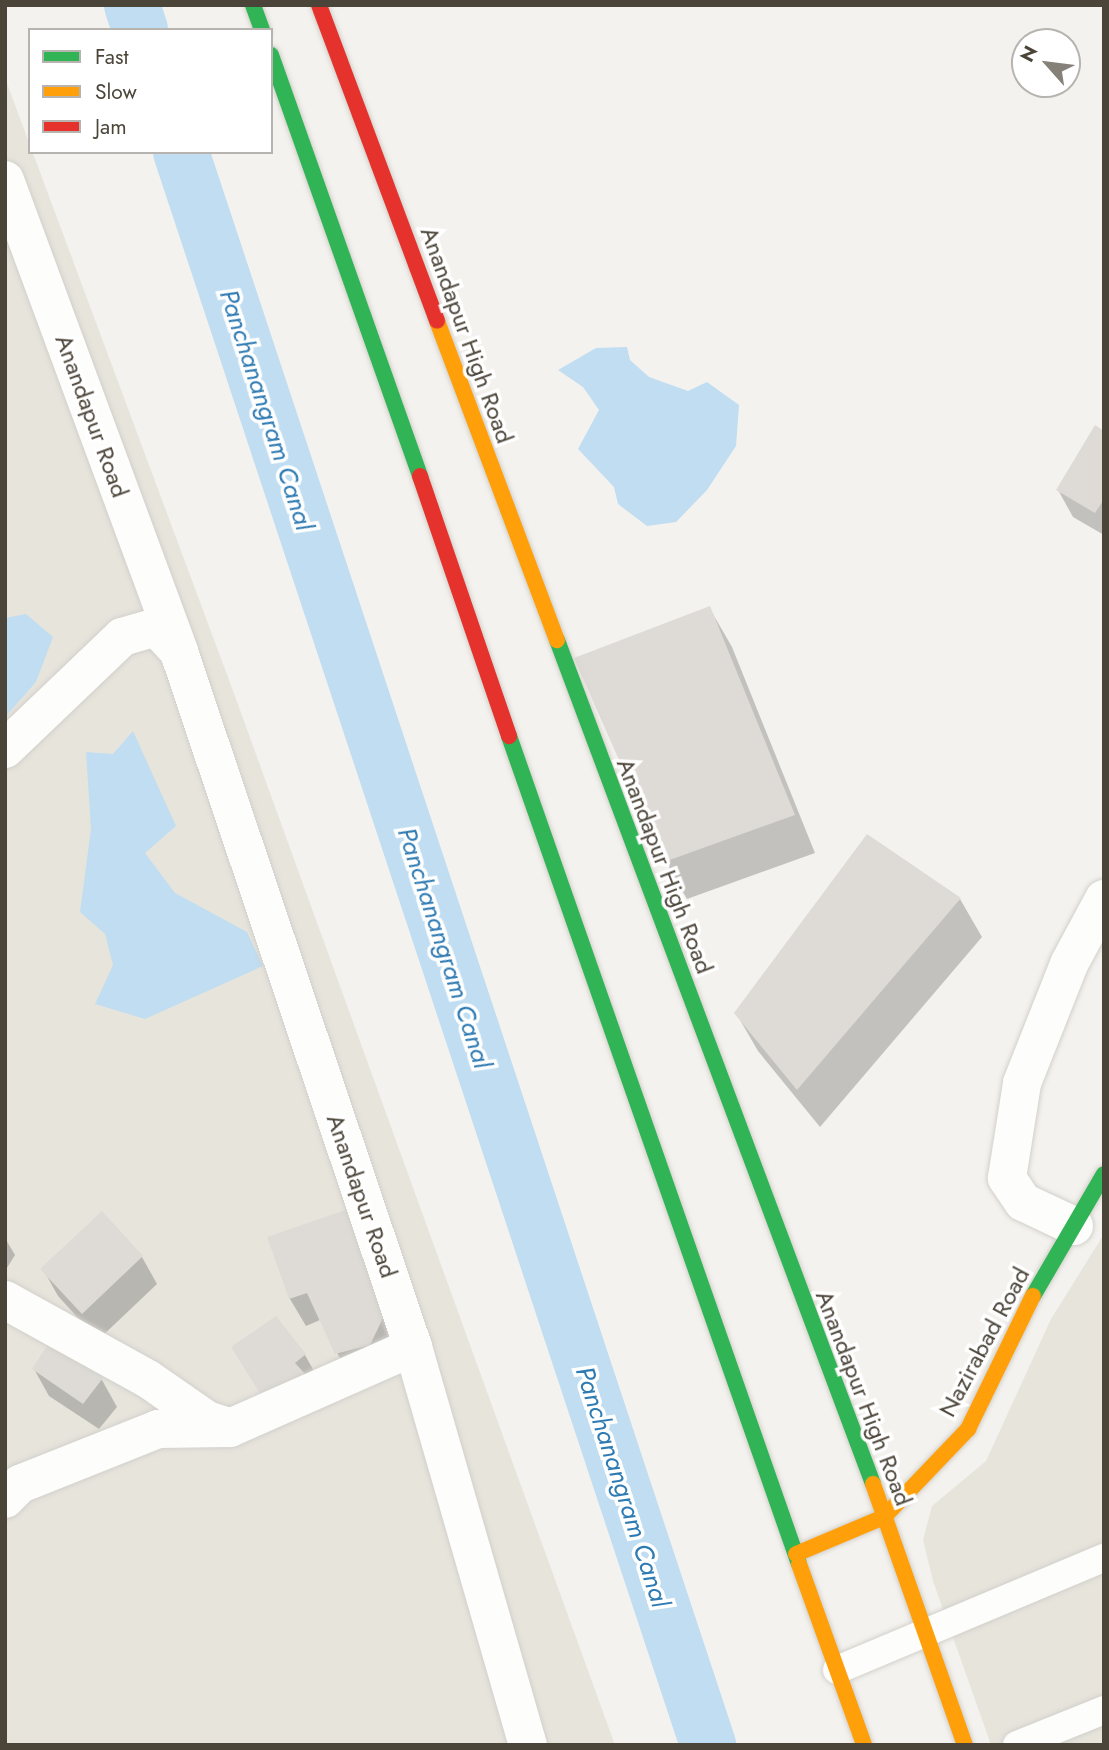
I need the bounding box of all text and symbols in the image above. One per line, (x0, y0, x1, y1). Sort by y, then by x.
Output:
legend (28, 28, 273, 154)
north arrow (1011, 28, 1081, 98)
text: N (1013, 41, 1044, 67)
text: Fast (95, 42, 128, 72)
text: Slow (95, 77, 137, 107)
text: Jam (95, 112, 127, 142)
street label: Anandapur High Road (414, 223, 520, 447)
water label: Panchanangram Canal (212, 286, 320, 534)
street label: Anandapur Road (49, 331, 135, 501)
street label: Anandapur High Road (611, 754, 719, 978)
water label: Panchanangram Canal (390, 824, 498, 1072)
street label: Anandapur Road (321, 1110, 403, 1282)
street label: Nazirabad Road (933, 1262, 1035, 1422)
street label: Anandapur High Road (810, 1286, 918, 1510)
water label: Panchanangram Canal (568, 1363, 676, 1611)

